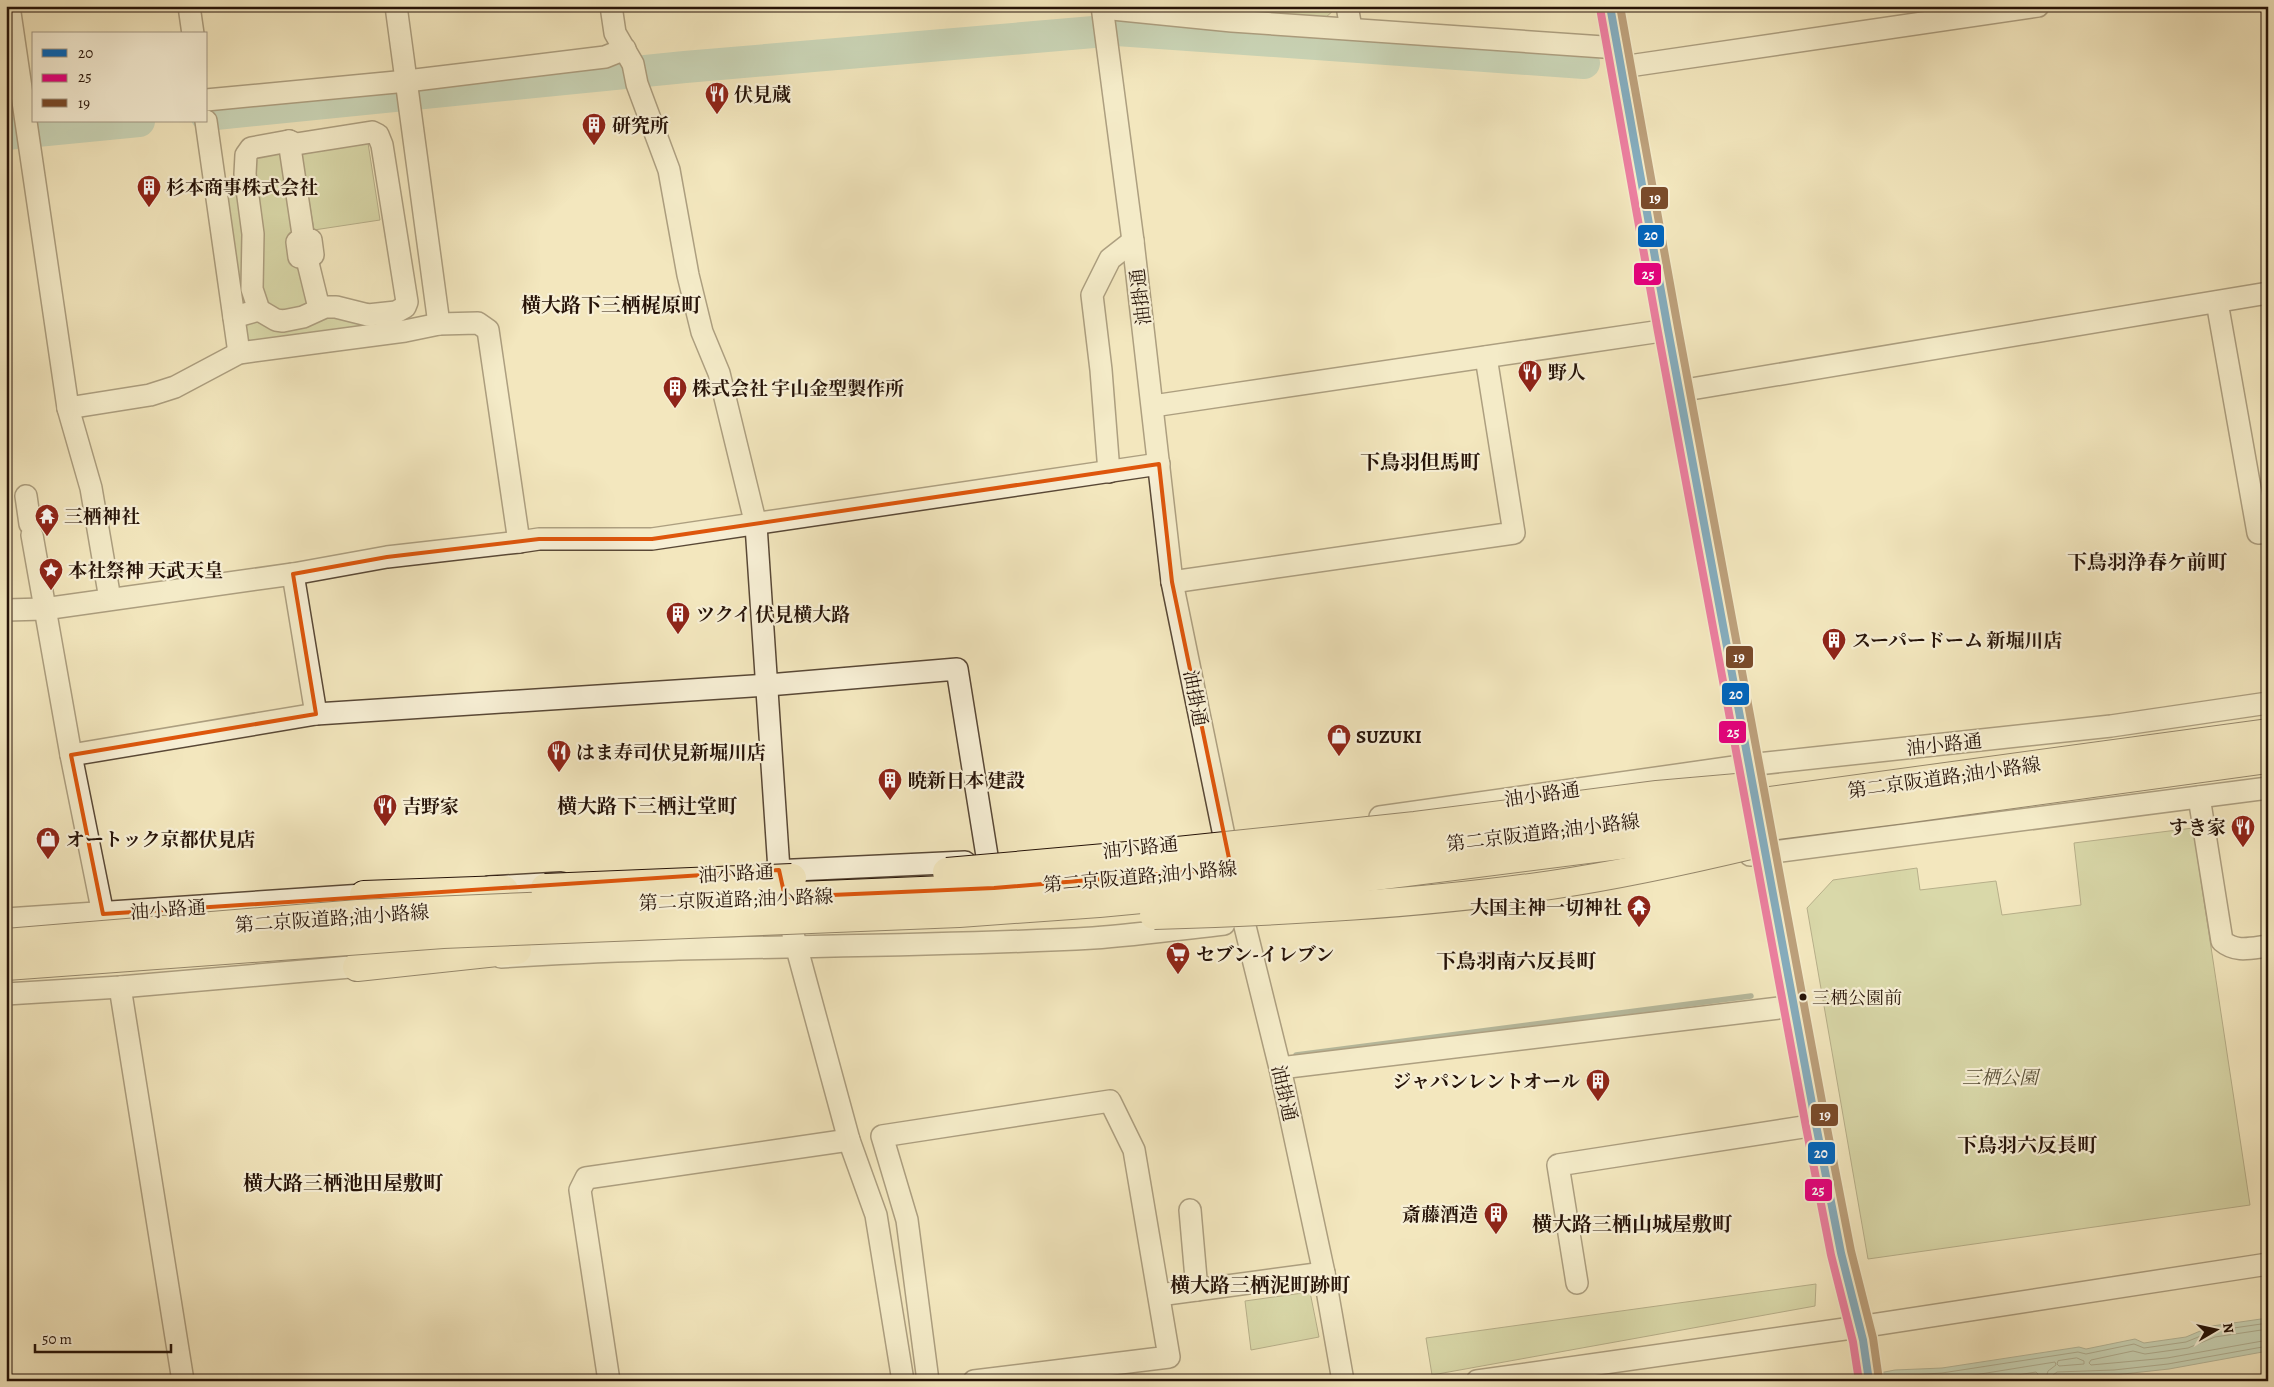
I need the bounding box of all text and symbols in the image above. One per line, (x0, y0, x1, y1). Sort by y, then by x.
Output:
legend (32, 32, 208, 122)
text: 20 (78, 43, 93, 63)
text: 25 (78, 67, 92, 87)
restaurant icon: 伏見蔵 (704, 81, 730, 115)
place label: 伏見蔵 (734, 82, 791, 108)
text: 19 (78, 93, 90, 113)
building icon: 研究所 (581, 112, 607, 146)
place label: 研究所 (612, 113, 669, 139)
building icon: 杉本商事株式会社 (136, 174, 162, 208)
place label: 杉本商事株式会社 (166, 175, 318, 201)
line badge: 19 (1640, 186, 1669, 210)
text: 19 (1649, 189, 1661, 208)
line badge: 20 (1637, 224, 1665, 248)
text: 20 (1644, 226, 1658, 245)
line badge: 25 (1633, 262, 1662, 286)
text: 25 (1642, 265, 1654, 284)
street label: 油掛通 (1125, 267, 1157, 327)
district label: 横大路下三栖梶原町 (521, 292, 702, 319)
restaurant icon: 野人 (1517, 359, 1543, 393)
place label: 野人 (1548, 360, 1586, 386)
building icon: 株式会社 宇山金型製作所 (662, 375, 688, 409)
place label: 株式会社 宇山金型製作所 (692, 376, 904, 402)
district label: 下鳥羽但馬町 (1360, 449, 1481, 476)
temple icon: 三栖神社 (34, 503, 60, 537)
place label: 三栖神社 (64, 504, 140, 530)
district label: 下鳥羽浄春ケ前町 (2067, 549, 2228, 576)
place icon: 本社祭神 天武天皇 (38, 557, 64, 591)
place label: 本社祭神 天武天皇 (68, 558, 223, 584)
building icon: ツクイ 伏見横大路 (665, 601, 691, 635)
place label: ツクイ 伏見横大路 (696, 602, 850, 628)
building icon: スーパードーム 新堀川店 (1821, 627, 1847, 661)
place label: スーパードーム 新堀川店 (1852, 628, 2062, 654)
line badge: 19 (1725, 645, 1754, 669)
text: 19 (1733, 648, 1745, 667)
street label: 油掛通 (1177, 668, 1213, 729)
line badge: 20 (1721, 682, 1750, 706)
text: 20 (1729, 685, 1743, 704)
line badge: 25 (1718, 720, 1747, 744)
shop icon: SUZUKI (1326, 723, 1352, 757)
text: 25 (1727, 723, 1739, 742)
place label: SUZUKI (1356, 724, 1422, 750)
street label: 油小路通 (1905, 728, 1983, 762)
restaurant icon: はま寿司伏見新堀川店 (546, 739, 572, 773)
place label: はま寿司伏見新堀川店 (576, 740, 766, 766)
street label: 第二京阪道路;油小路線 (1846, 752, 2042, 804)
building icon: 暁新日本 建設 (877, 767, 903, 801)
place label: 暁新日本 建設 (908, 768, 1025, 794)
street label: 油小路通 (1503, 777, 1582, 813)
restaurant icon: 吉野家 (372, 793, 398, 827)
district label: 横大路下三栖辻堂町 (557, 793, 738, 820)
place label: 吉野家 (402, 794, 459, 820)
street label: 第二京阪道路;油小路線 (1445, 808, 1641, 858)
restaurant icon: すき家 (2230, 814, 2256, 848)
place label: すき家 (2169, 815, 2226, 841)
shop icon: オートック京都伏見店 (35, 826, 61, 860)
place label: オートック京都伏見店 (66, 827, 255, 853)
street label: 油小路通 (1101, 831, 1179, 865)
street label: 第二京阪道路;油小路線 (1042, 856, 1238, 898)
street label: 油小路通 (697, 859, 775, 889)
street label: 第二京阪道路;油小路線 (638, 884, 834, 916)
street label: 油小路通 (129, 894, 207, 926)
temple icon: 大国主神一切神社 (1626, 894, 1652, 928)
place label: 大国主神一切神社 (1470, 895, 1622, 921)
street label: 第二京阪道路;油小路線 (234, 899, 430, 939)
supermarket icon: セブン-イレブン (1165, 941, 1191, 975)
place label: セブン-イレブン (1196, 942, 1334, 968)
district label: 下鳥羽南六反長町 (1436, 948, 1597, 975)
place label: 三栖公園前 (1812, 986, 1902, 1010)
marker: 三栖公園前 (1798, 992, 1808, 1002)
street label: 油掛通 (1265, 1063, 1303, 1124)
park label: 三栖公園 (1962, 1065, 2041, 1091)
building icon: ジャパンレントオール (1585, 1068, 1611, 1102)
place label: ジャパンレントオール (1392, 1069, 1580, 1095)
line badge: 19 (1810, 1103, 1839, 1127)
text: 19 (1819, 1106, 1831, 1125)
district label: 下鳥羽六反長町 (1957, 1132, 2098, 1159)
line badge: 20 (1807, 1141, 1836, 1165)
text: 20 (1814, 1144, 1828, 1163)
district label: 横大路三栖池田屋敷町 (243, 1170, 444, 1197)
line badge: 25 (1804, 1178, 1833, 1202)
text: 25 (1812, 1181, 1824, 1200)
building icon: 斎藤酒造 (1483, 1201, 1509, 1235)
place label: 斎藤酒造 (1402, 1202, 1478, 1228)
district label: 横大路三栖山城屋敷町 (1532, 1211, 1733, 1238)
district label: 横大路三栖泥町跡町 (1170, 1272, 1351, 1299)
north arrow (2192, 1304, 2242, 1354)
scale bar (35, 1322, 171, 1354)
text: N (2218, 1322, 2239, 1335)
text: 50 m (42, 1329, 72, 1349)

